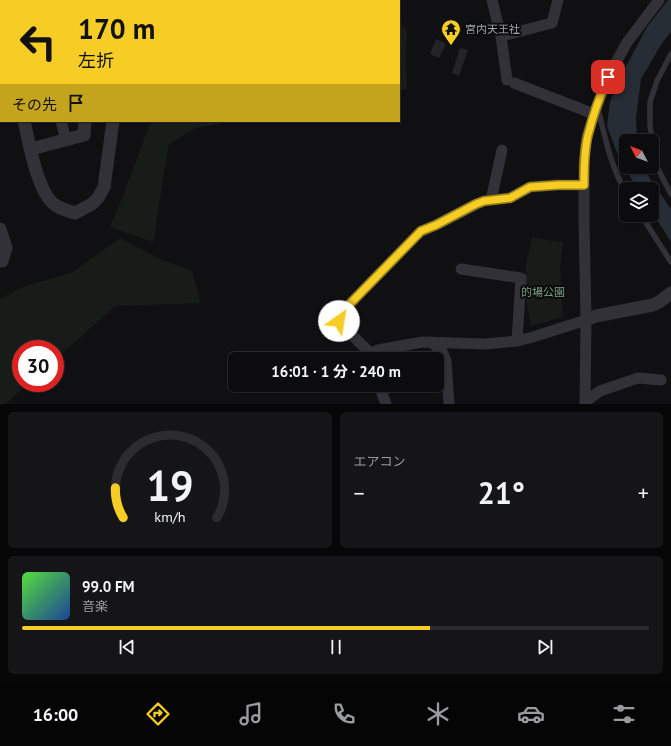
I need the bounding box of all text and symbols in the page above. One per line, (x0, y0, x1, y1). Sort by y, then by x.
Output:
text: 170 m (78, 10, 155, 47)
icon: left (12, 16, 64, 68)
temple icon: 宮内天王社 (440, 18, 462, 46)
place label: 宮内天王社 (465, 22, 520, 36)
text: 左折 (78, 49, 114, 72)
pin (591, 60, 625, 94)
icon: arrive (597, 66, 619, 88)
icon: arrive (65, 92, 87, 114)
text: その先 (12, 95, 57, 114)
north arrow (619, 134, 659, 174)
map controls (619, 134, 659, 222)
button: layers (619, 182, 659, 222)
park label: 的場公園 (521, 285, 565, 299)
position arrow (318, 300, 360, 342)
speed limit sign: 30 (12, 340, 64, 392)
text: 16:01 · 1 分 · 240 m (271, 362, 401, 381)
text: エアコン (354, 453, 406, 470)
text: 19 (146, 459, 193, 512)
text: 21° (478, 473, 525, 512)
text: − (354, 479, 365, 507)
text: + (638, 479, 649, 507)
text: km/h (154, 507, 185, 526)
text: 99.0 FM (82, 577, 135, 596)
text: 音楽 (82, 598, 108, 615)
icon: previous (116, 636, 138, 658)
icon: pause (325, 636, 347, 658)
icon: next (534, 636, 556, 658)
icon: directions (144, 700, 172, 728)
icon: music (237, 700, 265, 728)
icon: phone (330, 700, 358, 728)
icon: climate (424, 700, 452, 728)
icon: car (517, 700, 545, 728)
icon: filters (610, 700, 638, 728)
text: 16:00 (33, 703, 78, 726)

